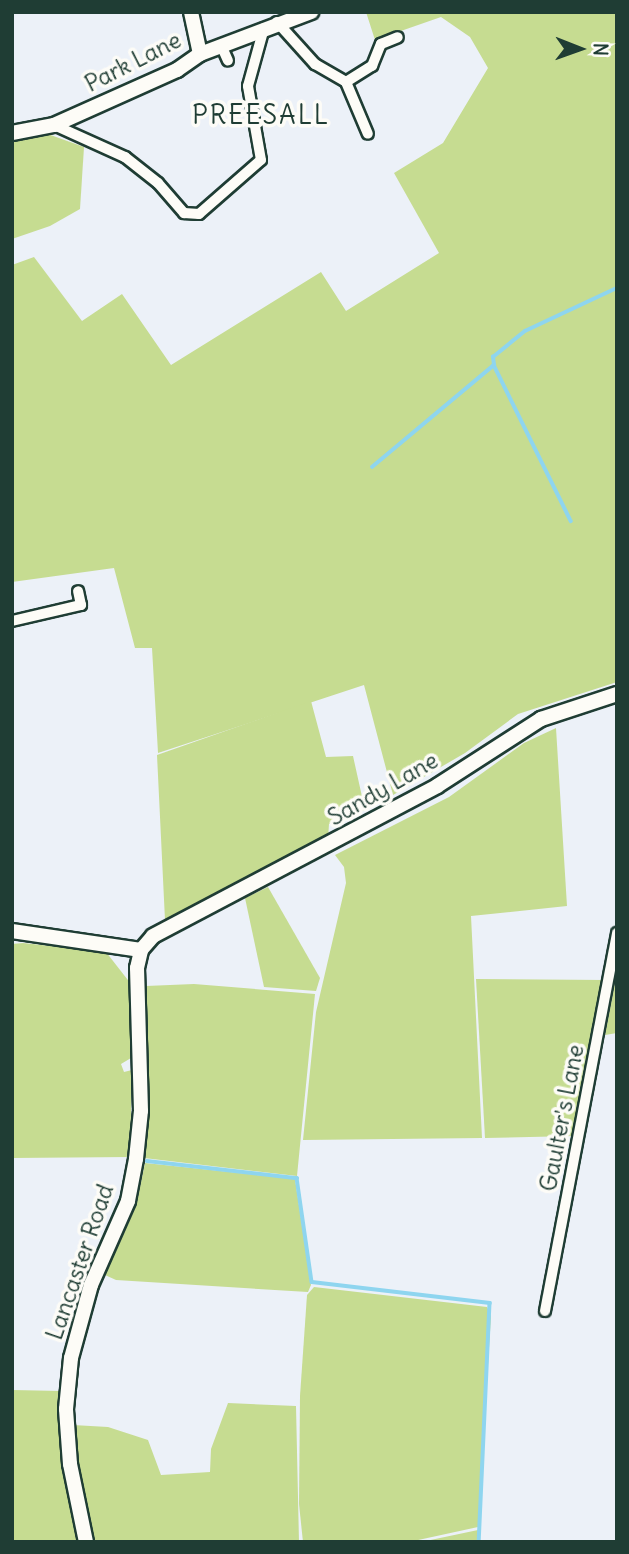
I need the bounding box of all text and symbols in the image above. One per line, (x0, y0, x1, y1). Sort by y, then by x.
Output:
north arrow (545, 14, 615, 84)
street label: Park Lane (80, 26, 186, 98)
text: N (589, 43, 613, 56)
district label: PREESALL (193, 99, 329, 131)
street label: Sandy Lane (323, 746, 443, 832)
street label: Gaulter's Lane (534, 1042, 590, 1194)
street label: Lancaster Road (40, 1181, 120, 1343)

